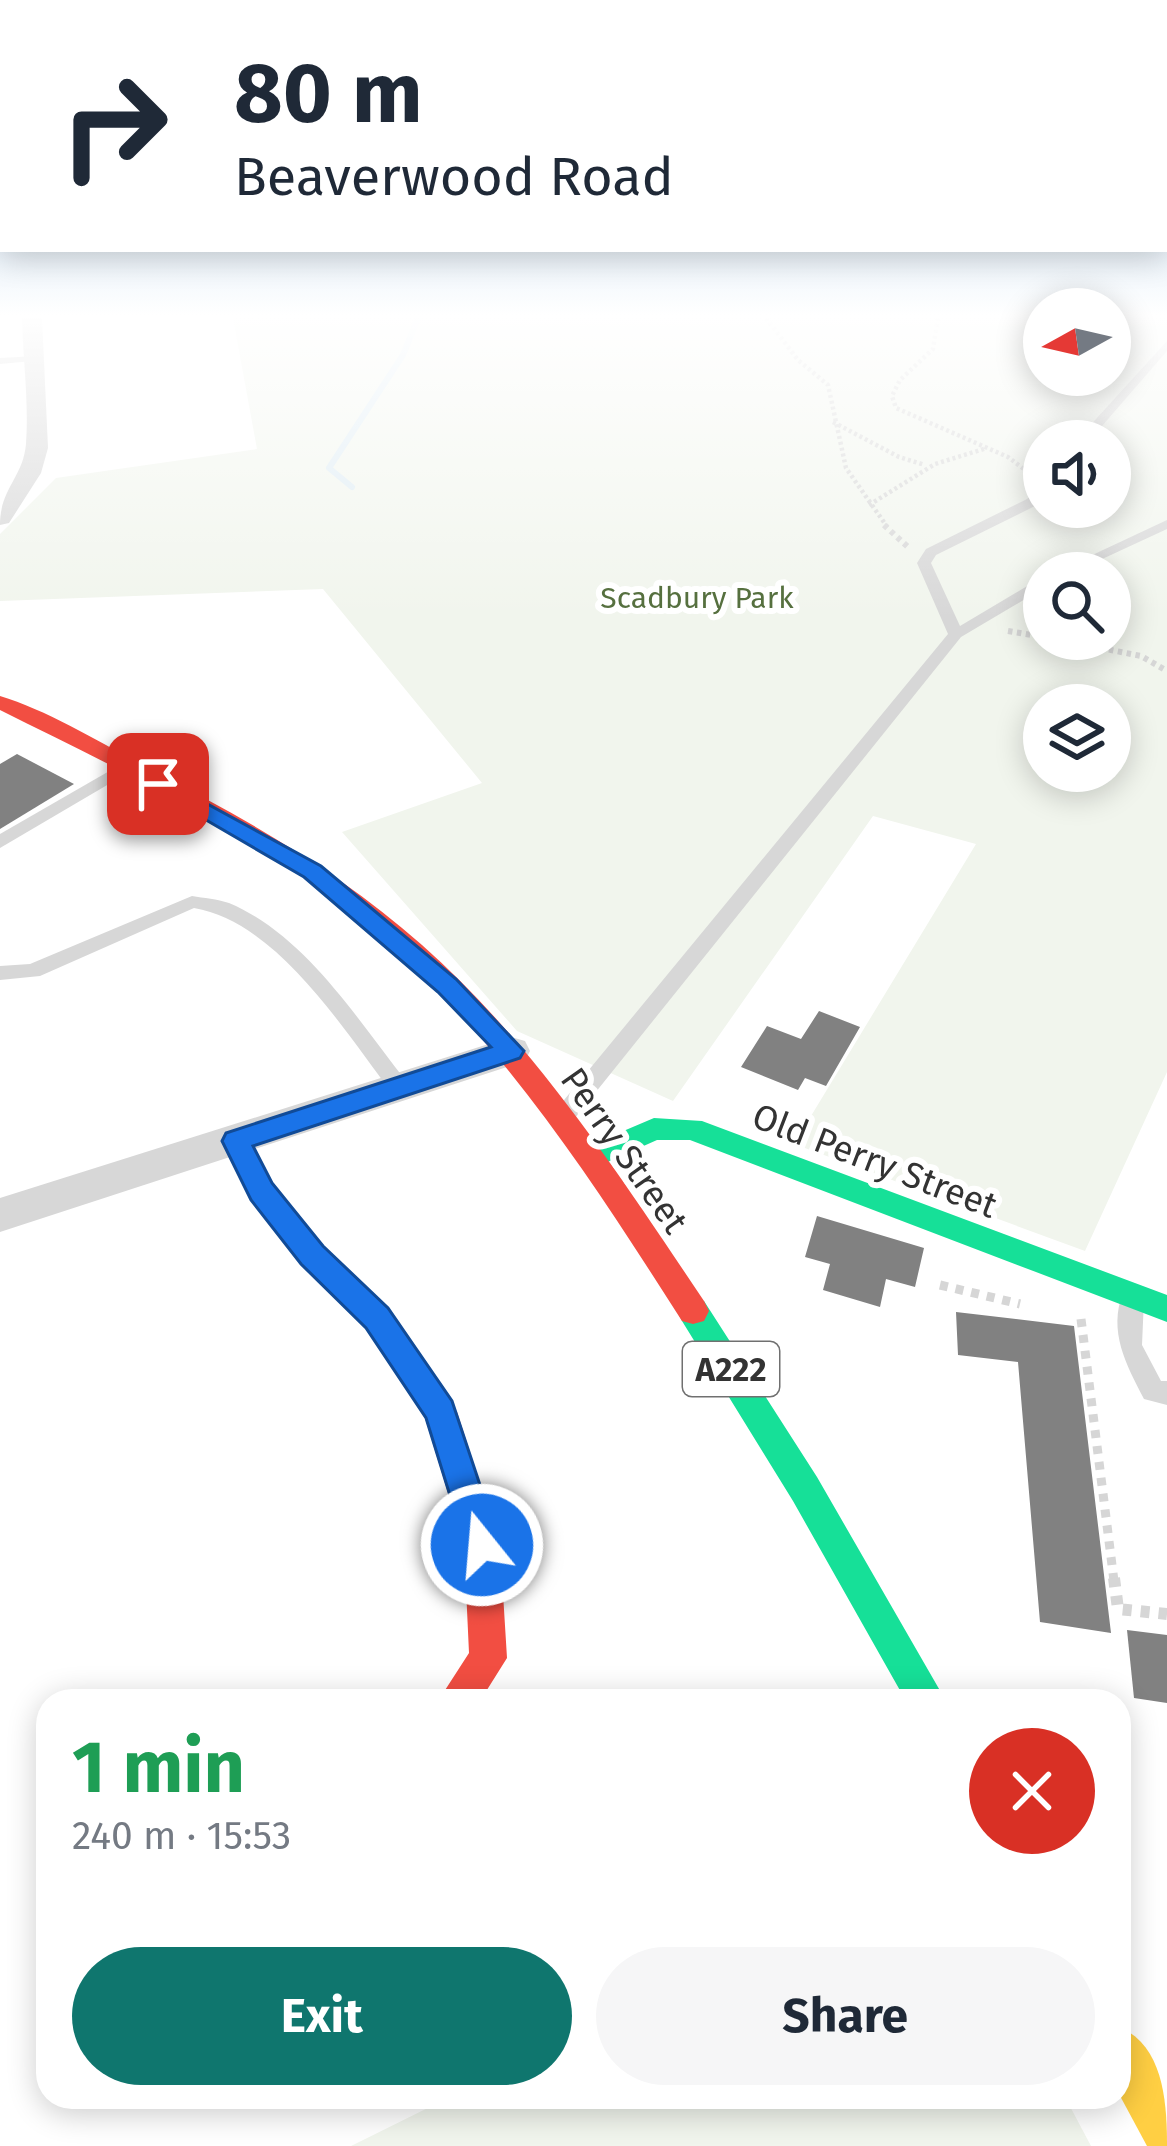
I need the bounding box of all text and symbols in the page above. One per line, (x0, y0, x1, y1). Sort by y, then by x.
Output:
text: 80 m (234, 43, 423, 144)
icon: right (36, 48, 192, 204)
text: Beaverwood Road (234, 145, 674, 209)
north arrow (1023, 288, 1131, 396)
map controls (1023, 288, 1131, 792)
button: sound (1023, 420, 1131, 528)
button: search (1023, 552, 1131, 660)
park label: Scadbury Park (600, 580, 794, 616)
button: layers (1023, 684, 1131, 792)
pin (107, 733, 209, 835)
icon: arrive (125, 751, 191, 817)
street label: Perry Street (551, 1059, 697, 1242)
street label: Old Perry Street (746, 1094, 1003, 1228)
road number: A222 (683, 1342, 779, 1396)
position arrow (419, 1482, 545, 1608)
text: 1 min (72, 1725, 245, 1811)
button: close (969, 1728, 1095, 1854)
text: 240 m · 15:53 (72, 1813, 291, 1859)
button: Exit (72, 1947, 572, 2085)
button: Share (596, 1947, 1095, 2085)

